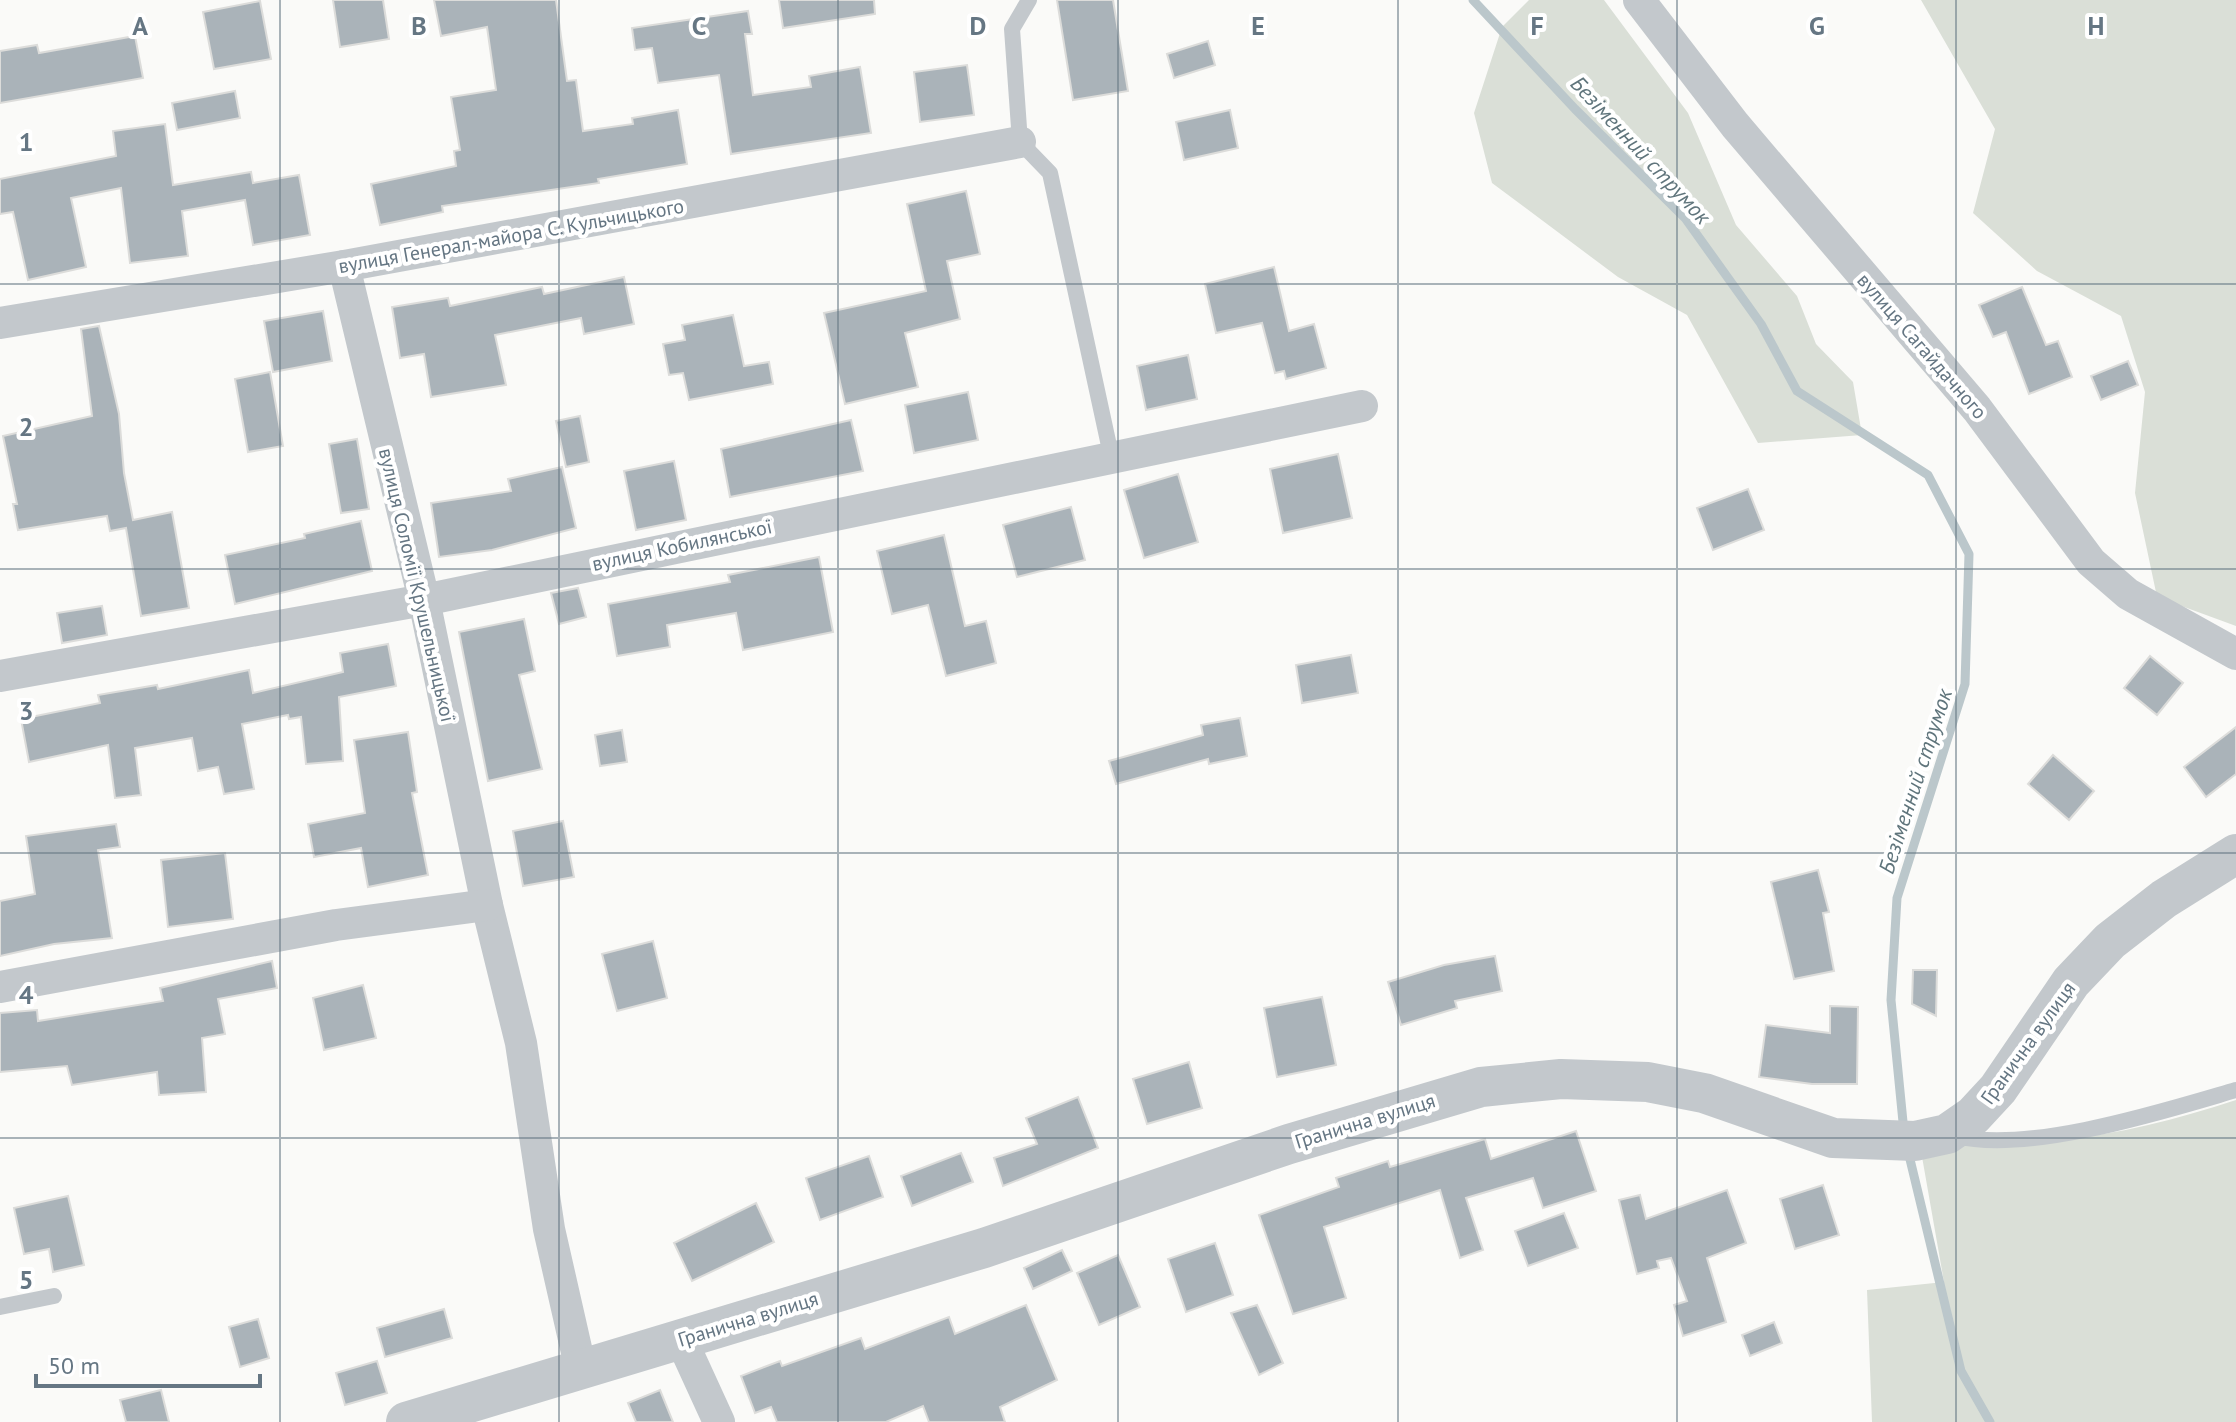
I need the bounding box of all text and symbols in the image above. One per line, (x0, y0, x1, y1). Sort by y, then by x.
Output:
text: A (132, 9, 148, 42)
text: B (411, 9, 427, 42)
text: C (692, 9, 706, 42)
text: D (970, 9, 986, 42)
text: E (1251, 9, 1265, 42)
text: F (1530, 9, 1544, 42)
text: G (1809, 9, 1825, 42)
text: H (2088, 9, 2104, 42)
water label: Безіменний струмок (1565, 70, 1718, 231)
text: 1 (19, 125, 33, 158)
street label: вулиця Генерал-майора С. Кульчицького (336, 193, 686, 279)
street label: вулиця Сагайдачного (1851, 268, 1993, 424)
text: 2 (19, 410, 33, 443)
street label: вулиця Соломії Крушельницької (373, 445, 461, 725)
street label: вулиця Кобилянської (590, 513, 774, 577)
water label: Безіменний струмок (1872, 684, 1958, 877)
text: 3 (19, 694, 33, 727)
street label: Гранична вулиця (1975, 977, 2081, 1109)
text: 4 (19, 978, 34, 1011)
street label: Гранична вулиця (1292, 1087, 1438, 1155)
text: 5 (19, 1263, 33, 1296)
street label: Гранична вулиця (675, 1285, 821, 1353)
scale bar (36, 1338, 260, 1388)
text: 50 m (48, 1350, 100, 1381)

